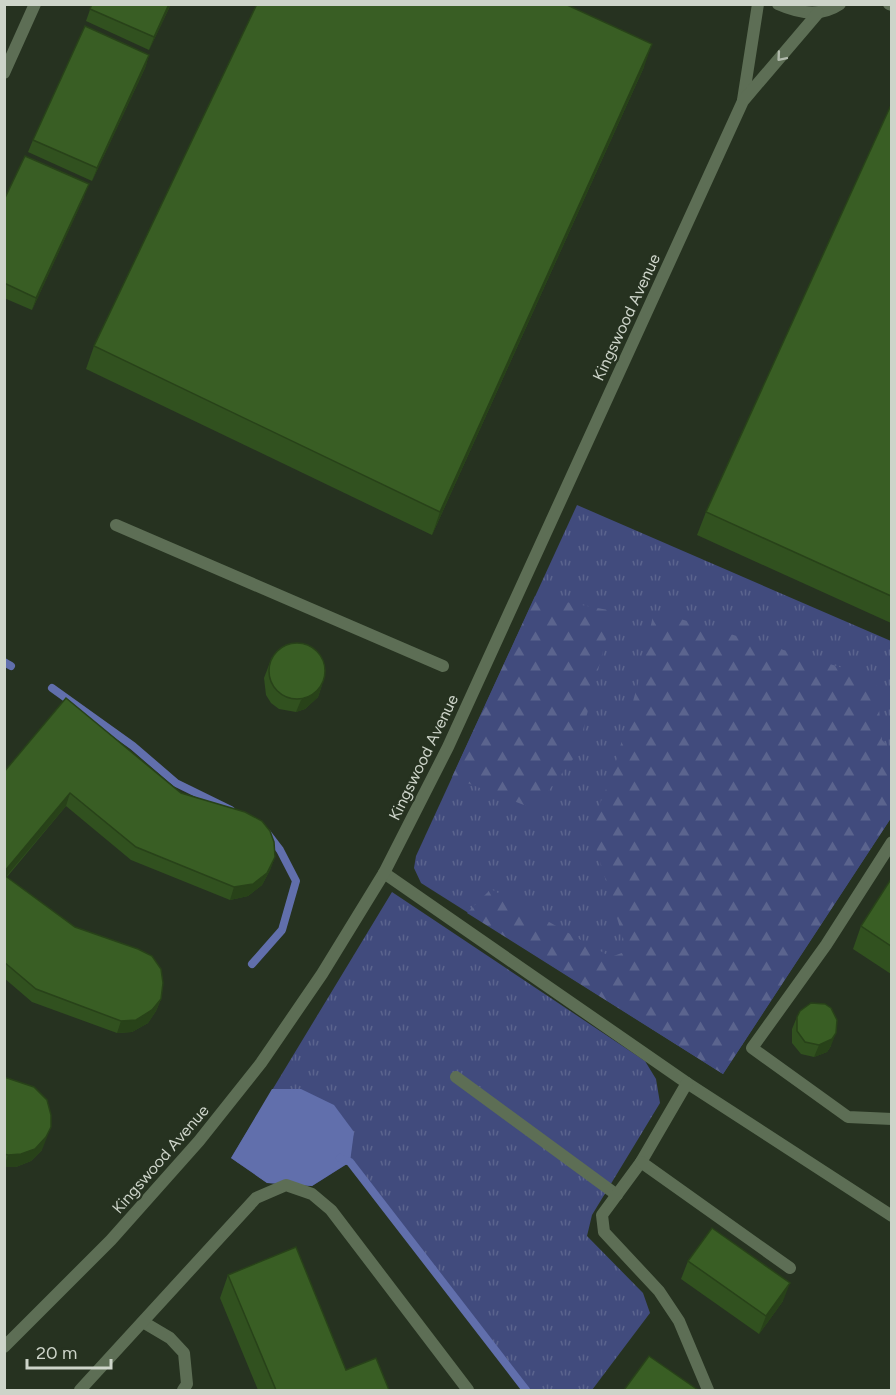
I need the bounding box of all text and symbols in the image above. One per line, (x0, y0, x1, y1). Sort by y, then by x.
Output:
one-way arrow (777, 50, 788, 61)
street label: Kingswood Avenue (589, 251, 664, 384)
street label: Kingswood Avenue (385, 691, 462, 823)
street label: Kingswood Avenue (108, 1101, 213, 1217)
scale bar (27, 1332, 111, 1370)
text: 20 m (36, 1342, 77, 1364)

